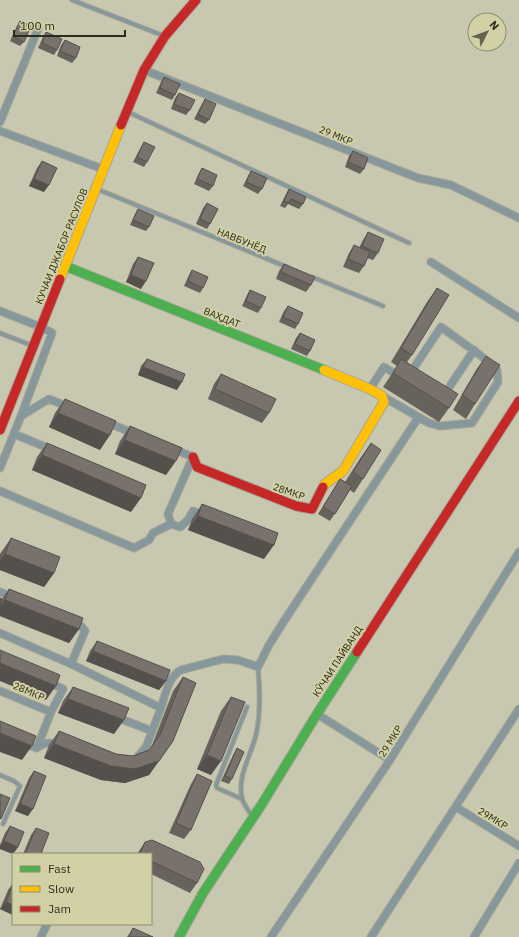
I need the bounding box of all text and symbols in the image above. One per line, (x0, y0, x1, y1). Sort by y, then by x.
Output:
scale bar (14, 12, 125, 38)
north arrow (467, 12, 507, 52)
text: 100 m (20, 18, 55, 33)
text: N (487, 18, 502, 33)
street label: 29 МКР (317, 123, 355, 148)
street label: КУЧАИ ДЖАБОР РАСУЛОВ (32, 186, 91, 306)
street label: НАВБУНЁД (215, 225, 268, 256)
street label: ВАҲДАТ (202, 304, 242, 331)
street label: 28МКР (271, 480, 306, 503)
street label: КӮЧАИ ПАЙВАНД (310, 623, 365, 699)
street label: 28МКР (11, 679, 46, 704)
street label: 29 МКР (376, 723, 405, 760)
street label: 29МКР (475, 804, 510, 833)
legend (12, 853, 152, 925)
text: Fast (48, 861, 71, 876)
text: Slow (48, 881, 74, 896)
text: Jam (48, 901, 71, 916)

